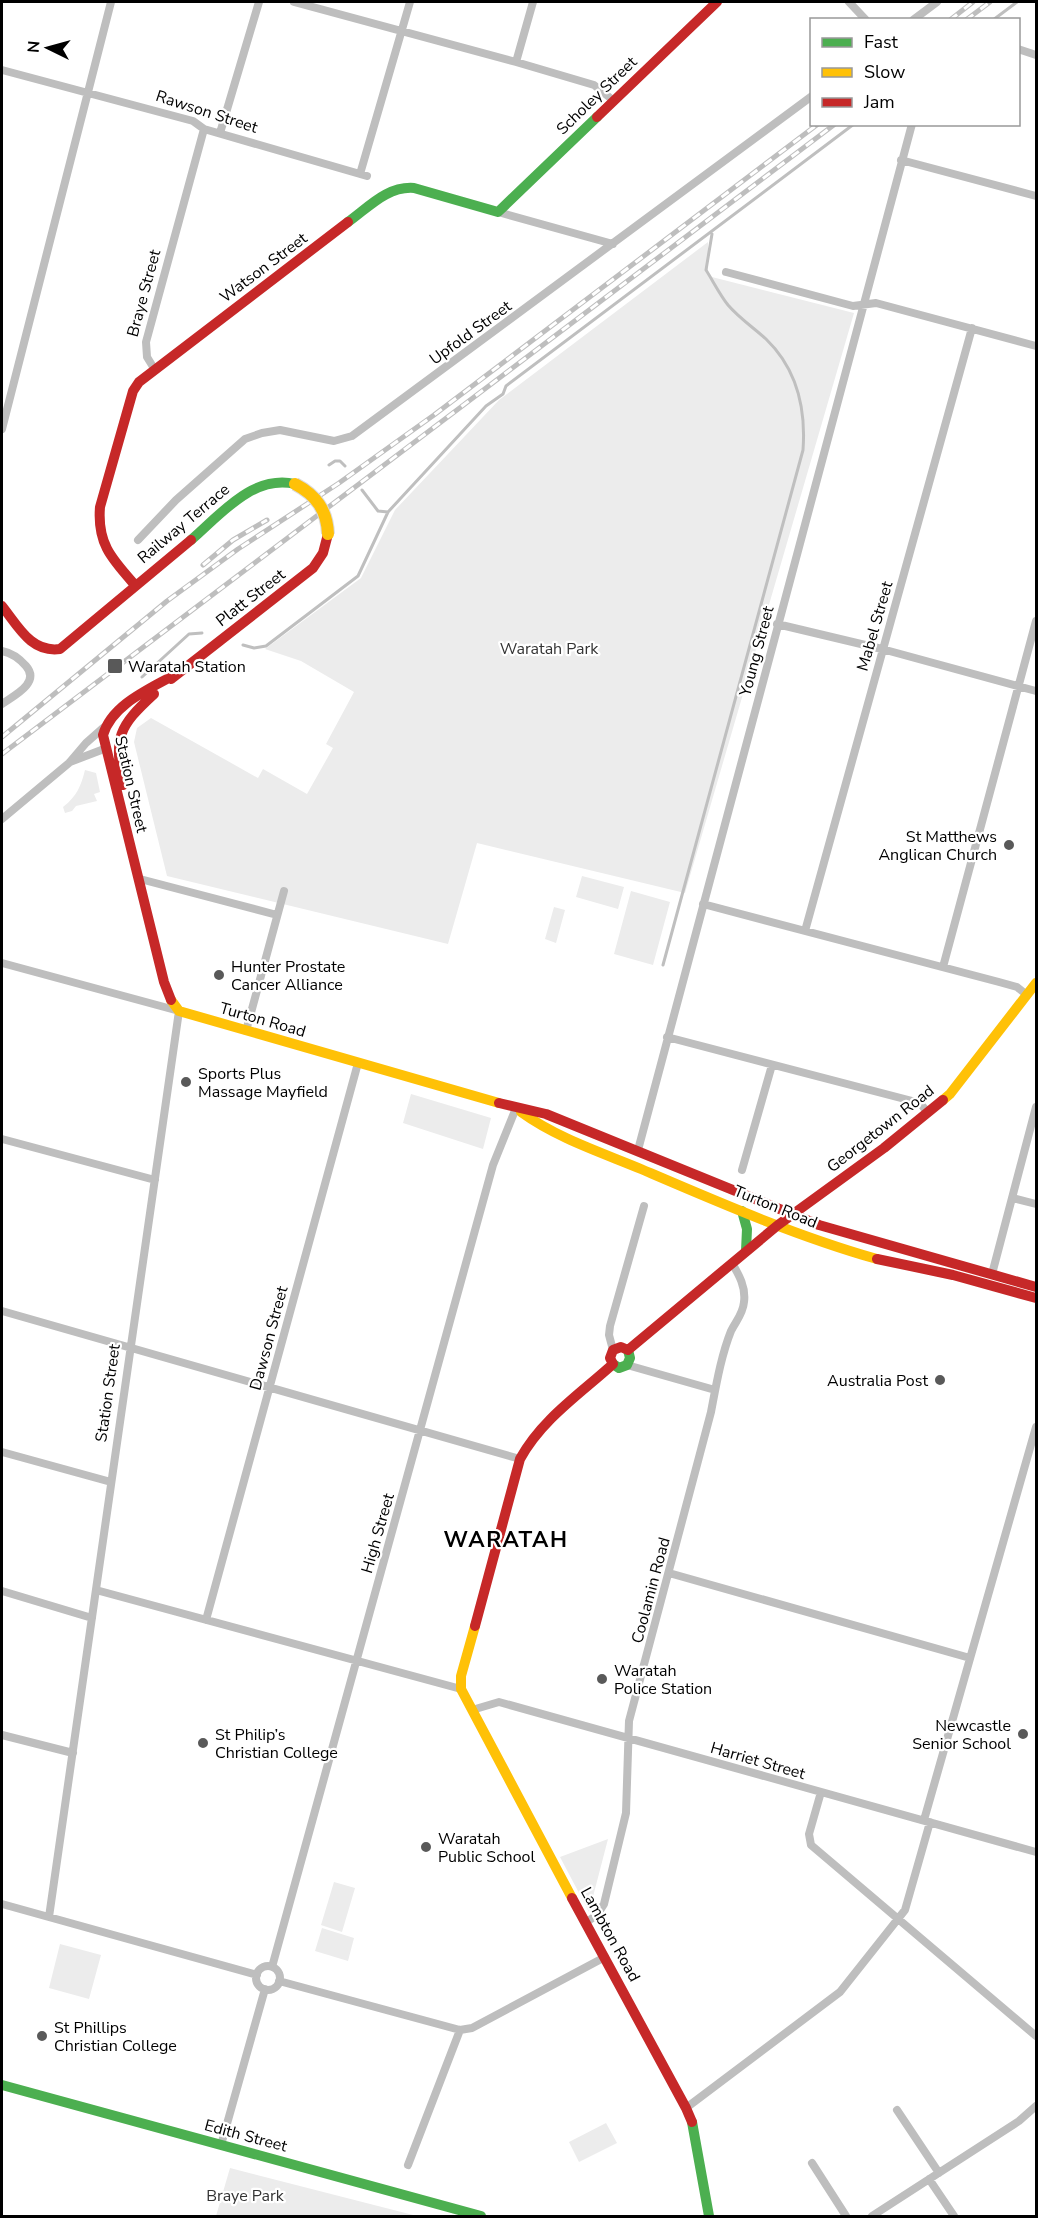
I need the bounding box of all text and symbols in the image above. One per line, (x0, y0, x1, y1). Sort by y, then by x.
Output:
north arrow (18, 18, 78, 78)
legend (810, 18, 1020, 126)
text: Fast (864, 30, 899, 54)
text: N (23, 40, 46, 54)
street label: Scholey Street (552, 51, 642, 140)
text: Slow (864, 60, 905, 84)
street label: Rawson Street (153, 85, 261, 139)
text: Jam (863, 90, 895, 114)
street label: Watson Street (215, 227, 312, 308)
street label: Braye Street (122, 247, 166, 339)
street label: Upfold Street (425, 295, 516, 370)
street label: Railway Terrace (133, 479, 234, 569)
street label: Platt Street (211, 564, 290, 632)
street label: Mabel Street (852, 578, 898, 674)
street label: Young Street (734, 603, 780, 700)
park label: Waratah Park (500, 638, 599, 660)
place label: Waratah Station (128, 656, 246, 678)
marker: Waratah Station (106, 657, 124, 675)
street label: Station Street (109, 734, 153, 835)
place label: St Matthews Anglican Church (878, 826, 997, 866)
marker: St Matthews Anglican Church (1002, 838, 1016, 852)
place label: Hunter Prostate Cancer Alliance (231, 956, 345, 996)
marker: Hunter Prostate Cancer Alliance (212, 968, 226, 982)
street label: Turton Road (217, 997, 308, 1043)
place label: Sports Plus Massage Mayfield (198, 1063, 328, 1103)
marker: Sports Plus Massage Mayfield (179, 1075, 193, 1089)
street label: Georgetown Road (822, 1080, 939, 1178)
street label: Turton Road (730, 1180, 821, 1234)
street label: Dawson Street (244, 1283, 294, 1393)
street label: Station Street (90, 1342, 126, 1444)
place label: Australia Post (827, 1370, 928, 1392)
marker: Australia Post (933, 1373, 947, 1387)
street label: High Street (356, 1490, 400, 1576)
district label: WARATAH (444, 1525, 568, 1555)
street label: Coolamin Road (626, 1535, 676, 1646)
place label: Waratah Police Station (614, 1660, 712, 1700)
marker: Waratah Police Station (595, 1672, 609, 1686)
place label: Newcastle Senior School (912, 1715, 1011, 1755)
place label: St Philip’s Christian College (215, 1724, 338, 1764)
marker: Newcastle Senior School (1016, 1727, 1030, 1741)
marker: St Philip’s Christian College (196, 1736, 210, 1750)
street label: Harriet Street (708, 1737, 808, 1785)
place label: Waratah Public School (438, 1828, 535, 1868)
marker: Waratah Public School (419, 1840, 433, 1854)
street label: Lambton Road (575, 1883, 645, 1986)
place label: St Phillips Christian College (54, 2017, 177, 2057)
marker: St Phillips Christian College (35, 2029, 49, 2043)
street label: Edith Street (202, 2114, 290, 2158)
park label: Braye Park (206, 2185, 285, 2207)

